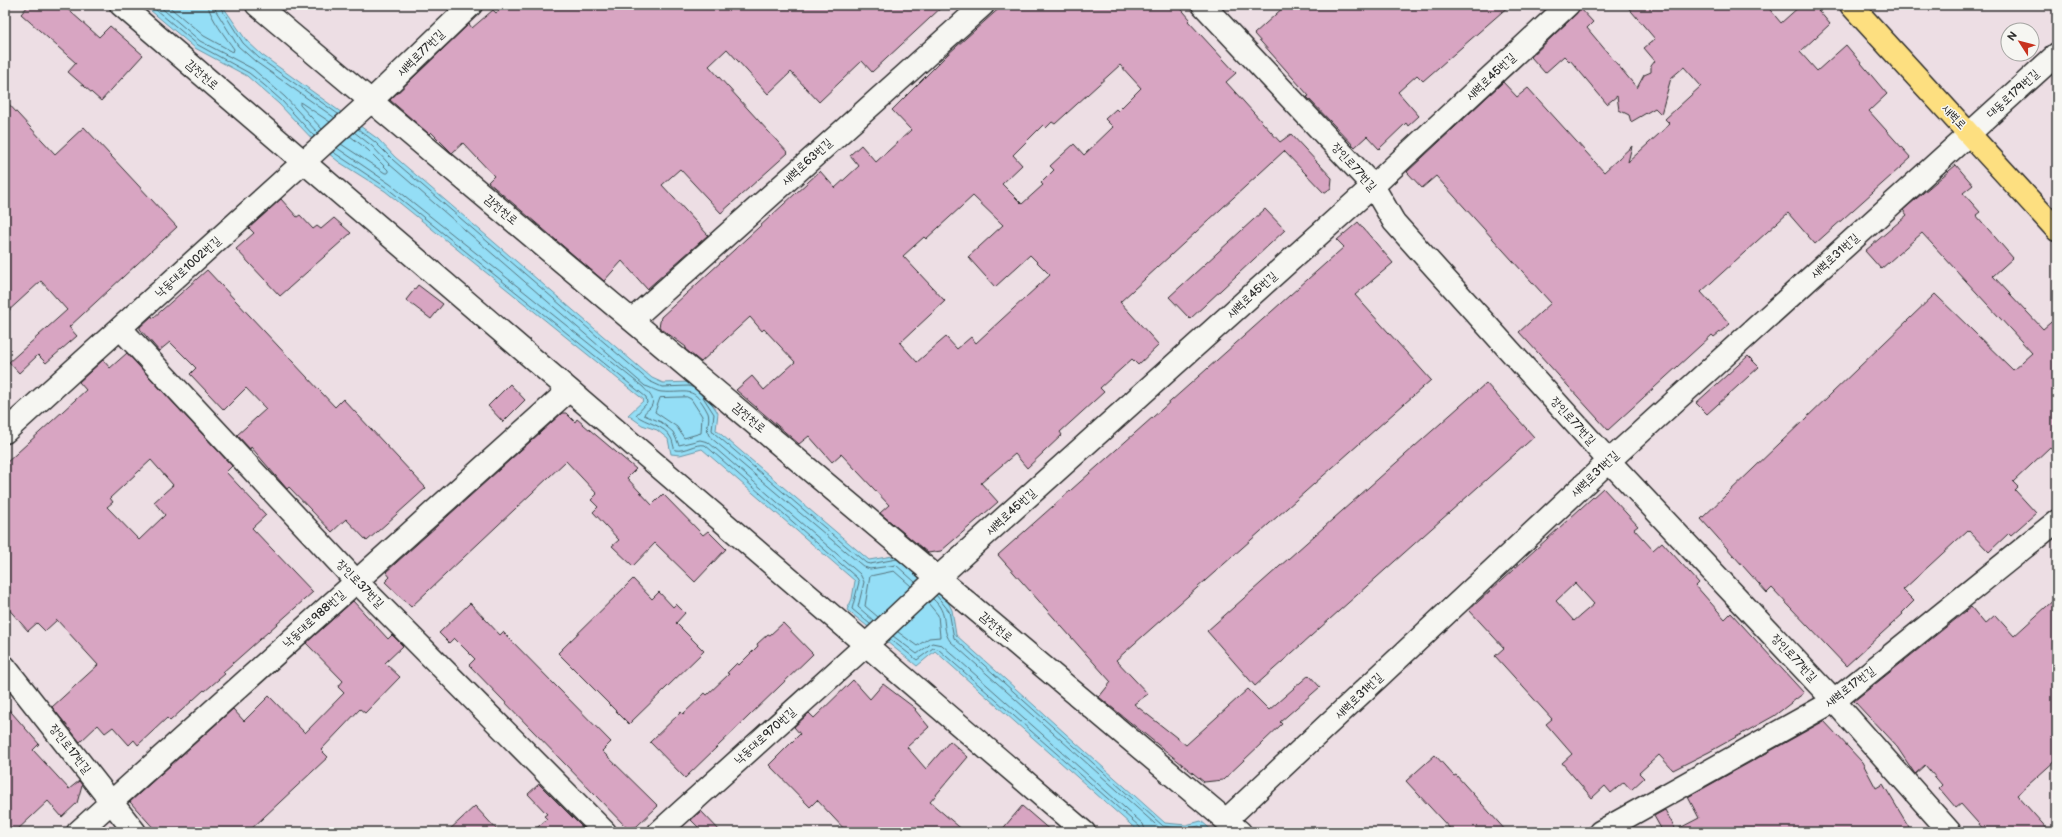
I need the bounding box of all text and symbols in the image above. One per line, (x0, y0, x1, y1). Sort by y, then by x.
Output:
north arrow (2000, 22, 2040, 62)
street label: 새벽로77번길 (394, 27, 448, 79)
text: N (2005, 29, 2020, 44)
street label: 새벽로45번길 (1463, 50, 1519, 104)
street label: 감전천로 (183, 57, 221, 93)
street label: 대동로179번길 (1984, 66, 2043, 122)
street label: 새벽로 (1939, 101, 1969, 133)
street label: 새벽로63번길 (779, 135, 836, 189)
street label: 장인로77번길 (1328, 140, 1380, 195)
street label: 감전천로 (481, 192, 521, 228)
street label: 새벽로31번길 (1808, 230, 1863, 282)
street label: 낙동대로1002번길 (152, 233, 224, 301)
street label: 새벽로45번길 (1224, 268, 1280, 321)
street label: 장인로77번길 (1547, 394, 1599, 449)
street label: 감전천로 (729, 400, 769, 436)
street label: 새벽로31번길 (1568, 448, 1622, 500)
street label: 새벽로45번길 (983, 485, 1039, 538)
street label: 장인로37번길 (333, 557, 387, 612)
street label: 낙동대로988번길 (280, 587, 349, 651)
street label: 감전천로 (976, 609, 1016, 645)
street label: 장인로77번길 (1768, 631, 1820, 685)
street label: 새벽로17번길 (1822, 663, 1878, 711)
street label: 새벽로31번길 (1332, 670, 1386, 722)
street label: 낙동대로970번길 (731, 704, 799, 768)
street label: 장인로17번길 (46, 721, 94, 777)

